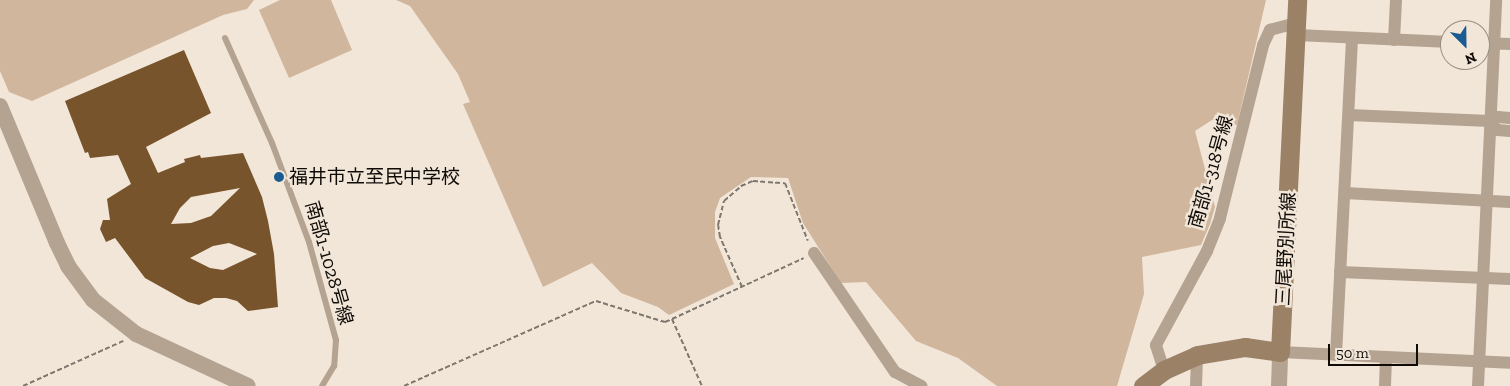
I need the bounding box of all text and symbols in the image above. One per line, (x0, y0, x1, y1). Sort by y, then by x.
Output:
north arrow (1440, 20, 1490, 70)
text: N (1462, 48, 1479, 68)
street label: 南部1-318号線 (1184, 113, 1238, 231)
place label: 福井市立至民中学校 (289, 166, 460, 188)
marker: 福井市立至民中学校 (273, 171, 285, 183)
street label: 三尾野別所線 (1272, 191, 1300, 307)
street label: 南部1-1028号線 (300, 198, 358, 328)
scale bar (1330, 334, 1420, 366)
text: 50 m (1336, 344, 1369, 362)

